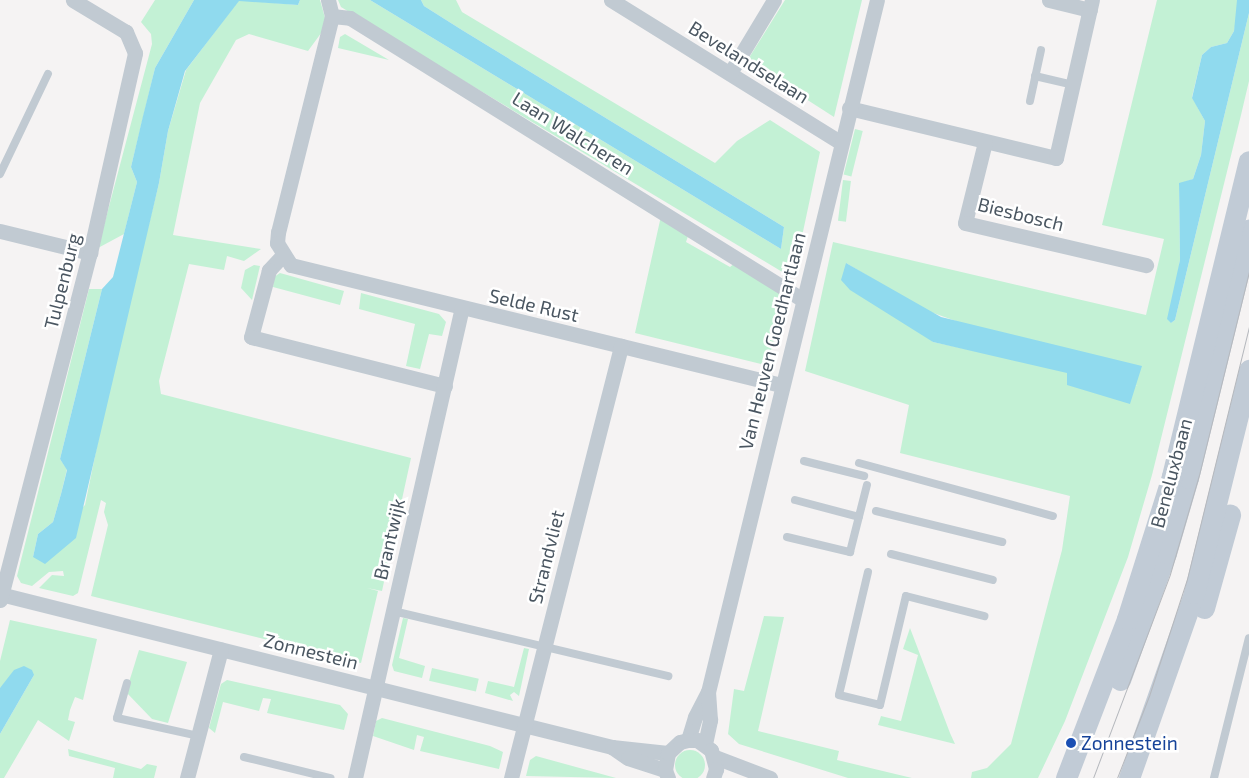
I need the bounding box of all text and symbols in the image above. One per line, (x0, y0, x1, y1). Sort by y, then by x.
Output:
street label: Bevelandselaan (685, 16, 813, 108)
street label: Laan Walcheren (508, 87, 638, 179)
street label: Biesbosch (976, 192, 1066, 236)
street label: Van Heuven Goedhartlaan (734, 230, 810, 452)
street label: Tulpenburg (39, 231, 85, 331)
street label: Selde Rust (487, 284, 581, 326)
street label: Beneluxbaan (1145, 416, 1197, 530)
street label: Brantwijk (369, 496, 409, 582)
street label: Strandvliet (523, 508, 569, 606)
street label: Zonnestein (261, 628, 361, 674)
place label: Zonnestein (1081, 732, 1178, 754)
marker: Zonnestein (1065, 737, 1077, 749)

